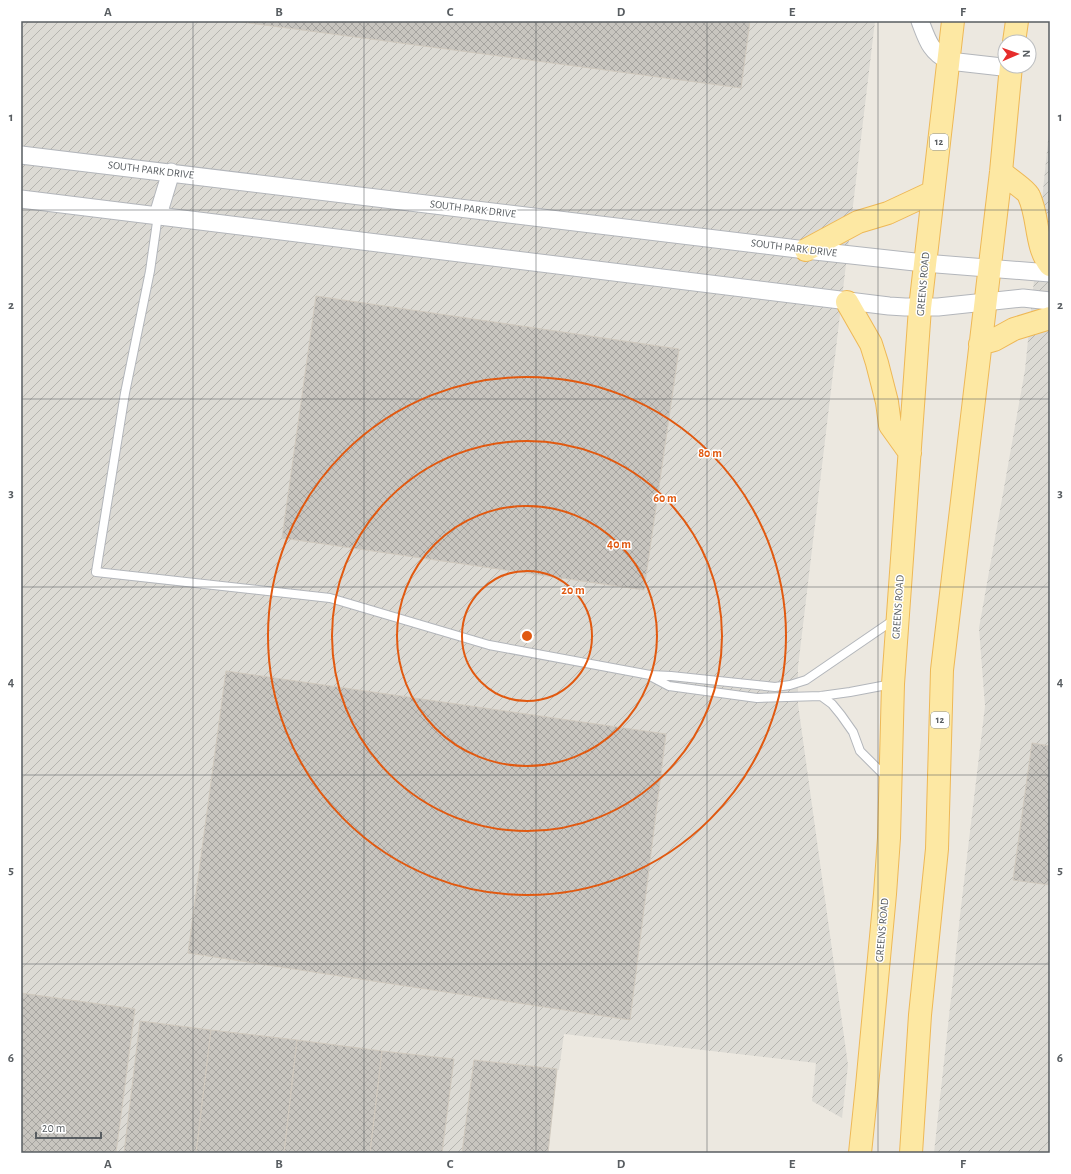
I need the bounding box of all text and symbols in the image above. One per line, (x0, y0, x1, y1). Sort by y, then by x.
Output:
text: A (104, 6, 112, 19)
text: B (275, 6, 283, 19)
text: C (447, 6, 454, 19)
text: D (617, 6, 626, 19)
text: E (789, 6, 796, 19)
text: F (960, 6, 967, 19)
north arrow (997, 34, 1037, 74)
text: N (1021, 50, 1032, 58)
text: 1 (9, 111, 13, 124)
text: 1 (1058, 111, 1062, 124)
road number: 12 (930, 134, 948, 150)
street label: SOUTH PARK DRIVE (107, 159, 195, 181)
street label: SOUTH PARK DRIVE (429, 198, 517, 220)
street label: SOUTH PARK DRIVE (750, 237, 838, 259)
street label: GREENS ROAD (915, 252, 931, 316)
text: 2 (8, 299, 14, 312)
text: 2 (1057, 299, 1063, 312)
text: 80 m (698, 447, 722, 459)
text: 3 (8, 487, 14, 500)
text: 3 (1057, 487, 1063, 500)
text: 60 m (653, 492, 677, 504)
text: 40 m (607, 538, 631, 550)
street label: GREENS ROAD (890, 575, 906, 639)
text: 20 m (561, 584, 585, 596)
centre of rings (520, 629, 534, 643)
text: 4 (8, 676, 15, 689)
text: 4 (1057, 676, 1064, 689)
road number: 12 (931, 712, 949, 728)
text: 5 (8, 864, 14, 877)
text: 5 (1057, 864, 1063, 877)
street label: GREENS ROAD (874, 898, 890, 962)
text: 6 (8, 1052, 14, 1065)
text: 6 (1057, 1052, 1063, 1065)
scale bar (36, 1114, 101, 1140)
text: 20 m (42, 1122, 65, 1134)
text: A (104, 1158, 112, 1171)
text: B (275, 1158, 283, 1171)
text: C (447, 1158, 454, 1171)
text: D (617, 1158, 626, 1171)
text: E (789, 1158, 796, 1171)
text: F (960, 1158, 967, 1171)

